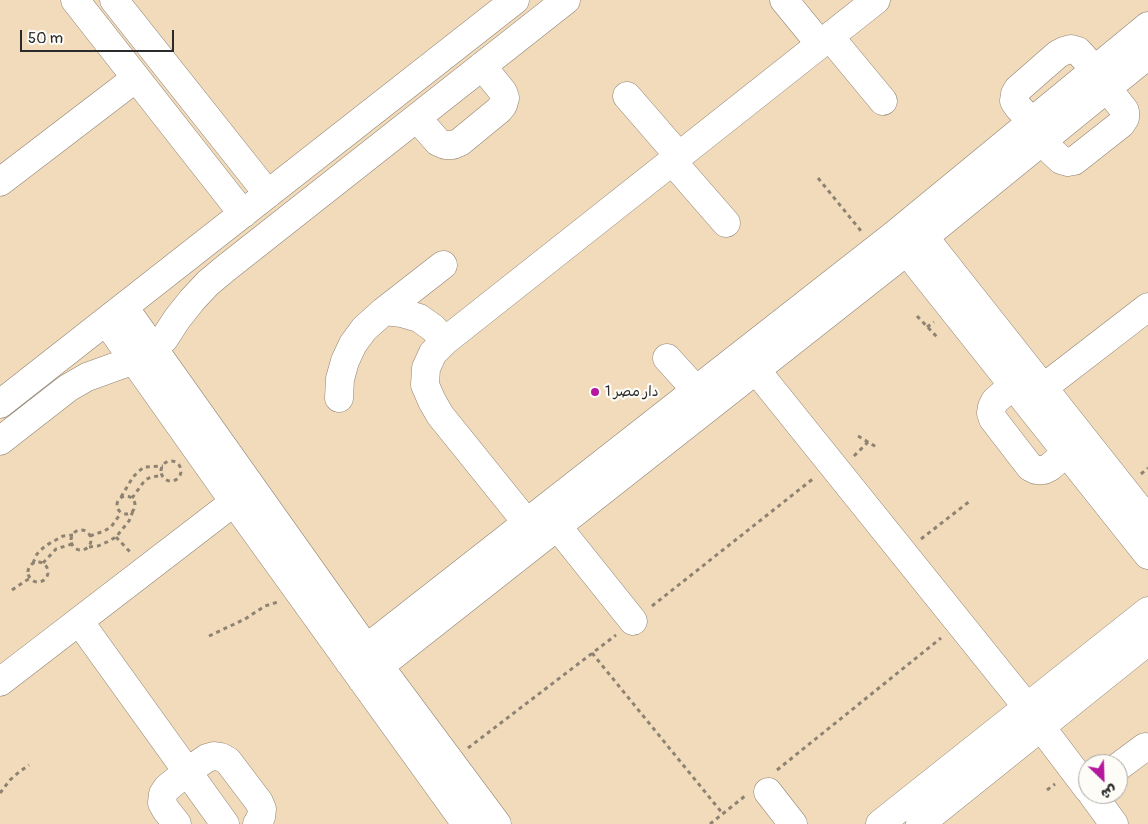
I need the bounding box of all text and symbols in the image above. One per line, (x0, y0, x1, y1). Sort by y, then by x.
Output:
scale bar (22, 20, 176, 52)
text: 50 m (28, 29, 63, 48)
place label: دار مصر 1 (605, 384, 658, 400)
marker: دار مصر 1 (589, 386, 601, 398)
north arrow (1078, 754, 1128, 804)
text: ش (1098, 781, 1119, 803)

